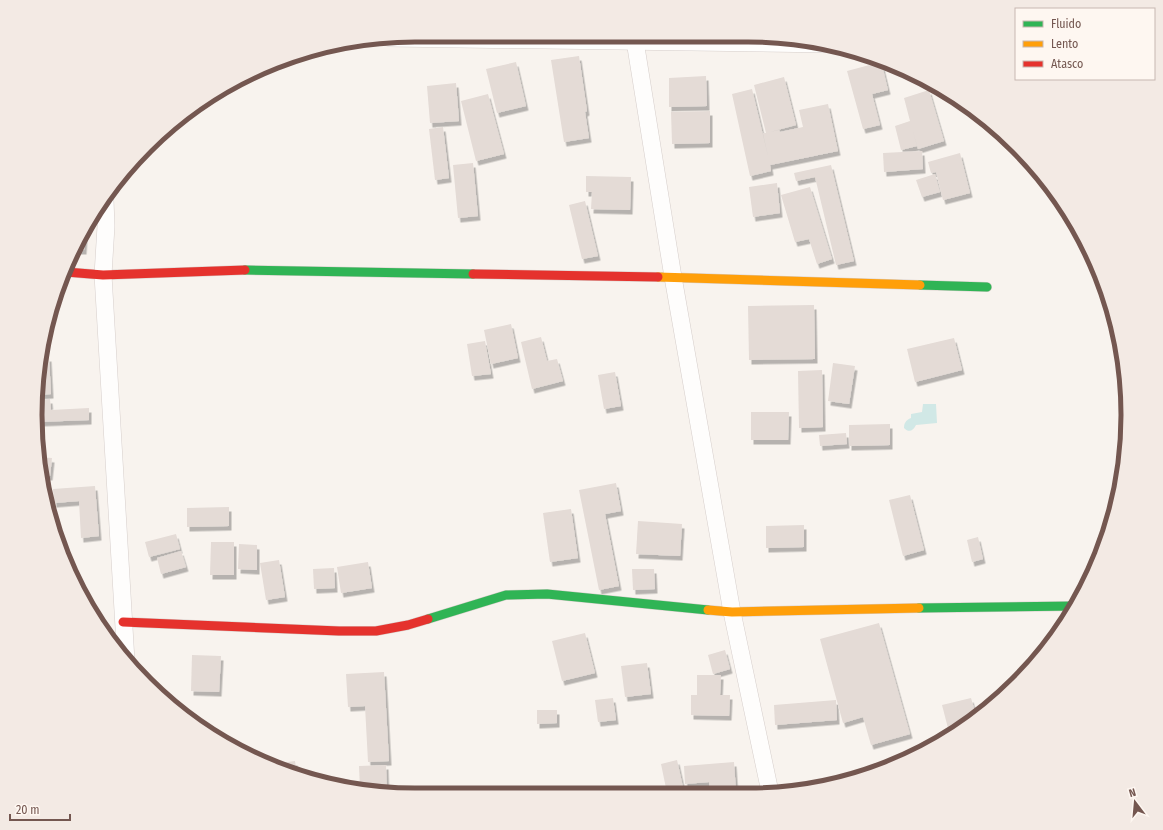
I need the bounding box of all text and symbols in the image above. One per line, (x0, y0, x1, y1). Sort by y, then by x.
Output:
legend (1015, 8, 1155, 80)
text: Fluido (1051, 17, 1081, 31)
text: Lento (1051, 37, 1078, 51)
text: Atasco (1051, 57, 1083, 71)
north arrow (1115, 782, 1155, 822)
text: N (1127, 786, 1137, 800)
scale bar (10, 796, 70, 822)
text: 20 m (16, 803, 40, 817)

